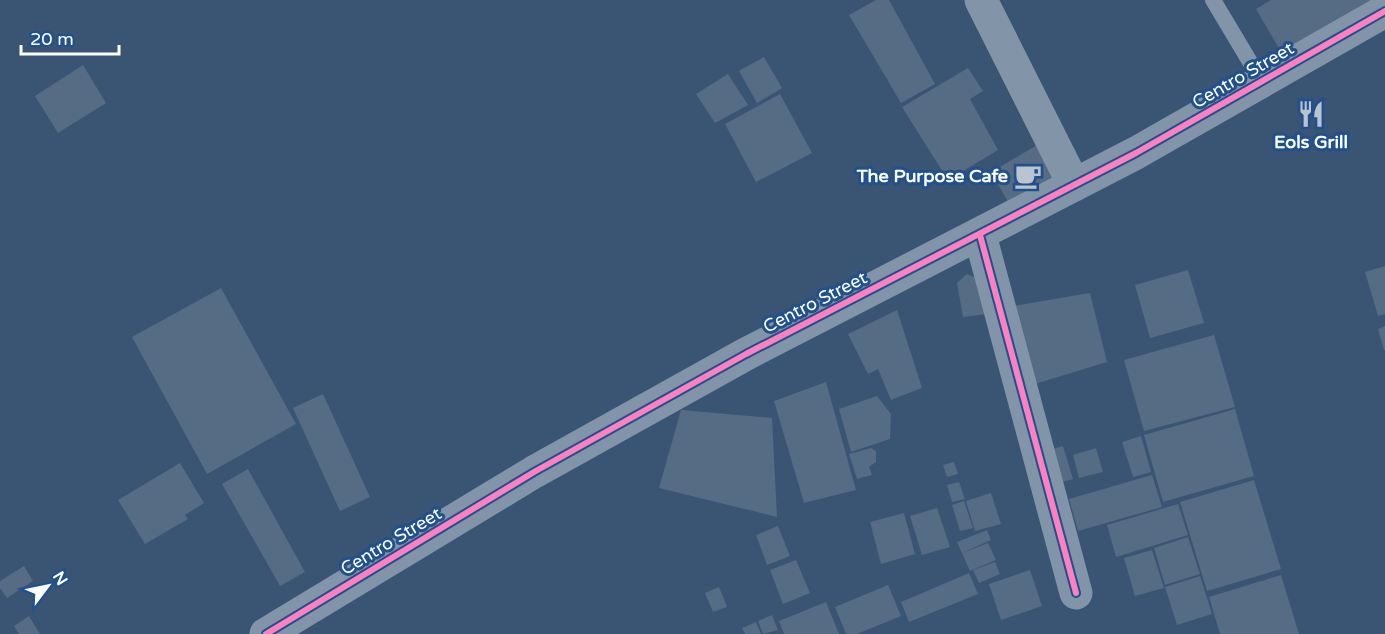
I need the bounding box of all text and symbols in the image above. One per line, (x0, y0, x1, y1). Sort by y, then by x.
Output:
scale bar (21, 18, 118, 56)
text: 20 m (30, 28, 74, 50)
street label: Centro Street (1188, 37, 1298, 113)
restaurant icon: Eols Grill (1296, 99, 1326, 129)
place label: Eols Grill (1274, 131, 1348, 153)
cafe icon: The Purpose Cafe (1013, 161, 1043, 191)
place label: The Purpose Cafe (856, 165, 1008, 187)
street label: Centro Street (759, 266, 871, 338)
street label: Centro Street (337, 502, 446, 580)
north arrow (18, 556, 78, 616)
text: N (48, 568, 72, 589)

